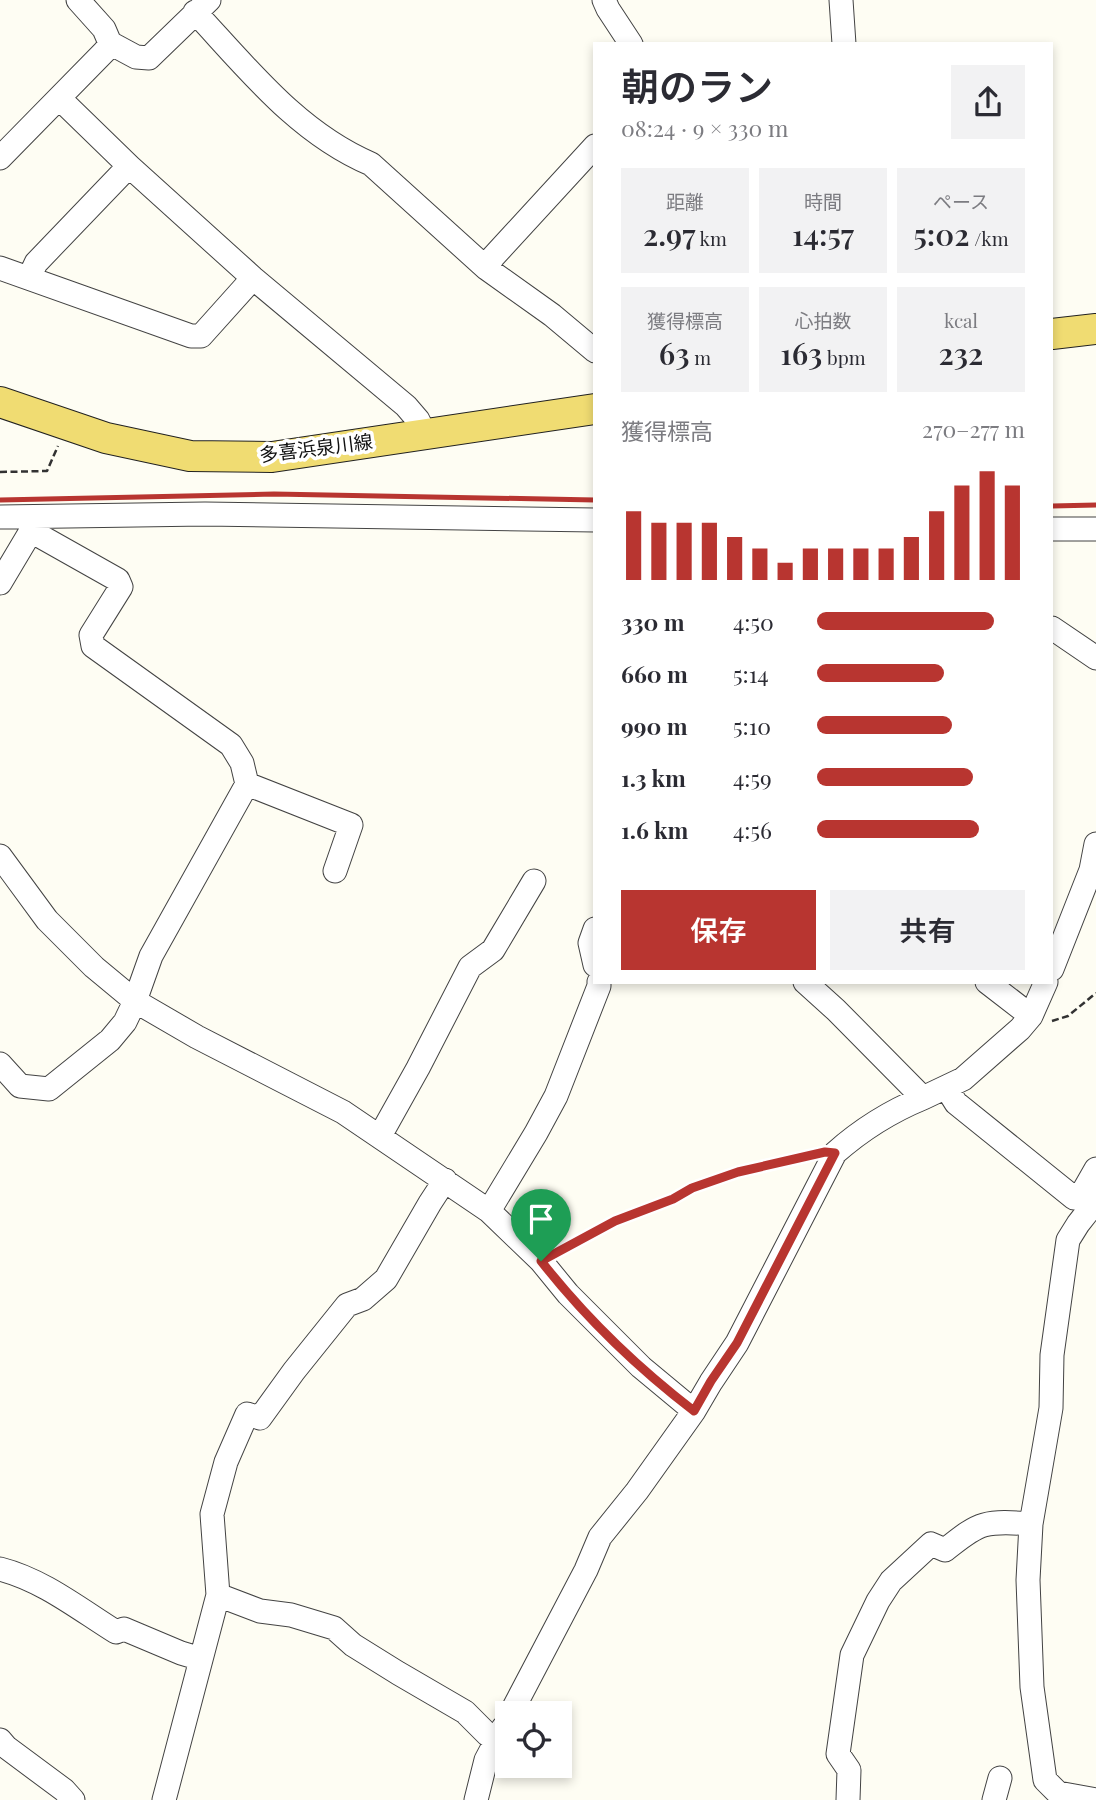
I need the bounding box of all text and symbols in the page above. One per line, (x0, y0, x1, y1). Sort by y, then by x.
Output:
text: 朝のラン (621, 60, 773, 111)
button: share (951, 65, 1025, 139)
text: 08:24 · 9 × 330 m (621, 112, 788, 143)
text: 距離 (666, 188, 704, 214)
text: 時間 (804, 188, 842, 214)
text: ペース (933, 188, 989, 214)
text: 2.97 (643, 214, 695, 254)
text: 14:57 (792, 214, 854, 254)
text: 5:02 (913, 214, 969, 254)
text: km (695, 225, 727, 251)
text: /km (969, 225, 1009, 251)
text: 獲得標高 (647, 307, 723, 333)
text: 心拍数 (794, 307, 852, 333)
text: kcal (944, 307, 978, 333)
text: 63 (659, 333, 690, 373)
text: 163 (780, 333, 822, 373)
text: 232 (939, 333, 983, 373)
text: m (690, 344, 711, 370)
text: bpm (822, 344, 866, 370)
text: 270–277 m (922, 413, 1025, 444)
text: 獲得標高 (621, 415, 713, 446)
street label: 多喜浜泉川線 (258, 427, 374, 467)
text: 330 m (621, 606, 684, 637)
text: 4:50 (733, 606, 774, 637)
text: 660 m (621, 658, 688, 689)
text: 5:14 (733, 658, 769, 689)
text: 990 m (621, 710, 687, 741)
text: 5:10 (733, 710, 771, 741)
text: 1.3 km (621, 762, 686, 793)
text: 4:59 (733, 762, 772, 793)
text: 1.6 km (621, 814, 688, 845)
text: 4:56 (733, 814, 772, 845)
button: 保存 (621, 890, 816, 970)
button: 共有 (830, 890, 1025, 970)
pin (511, 1189, 571, 1261)
icon: arrive (522, 1200, 560, 1238)
map controls (495, 1701, 572, 1778)
button: locate (495, 1701, 572, 1778)

